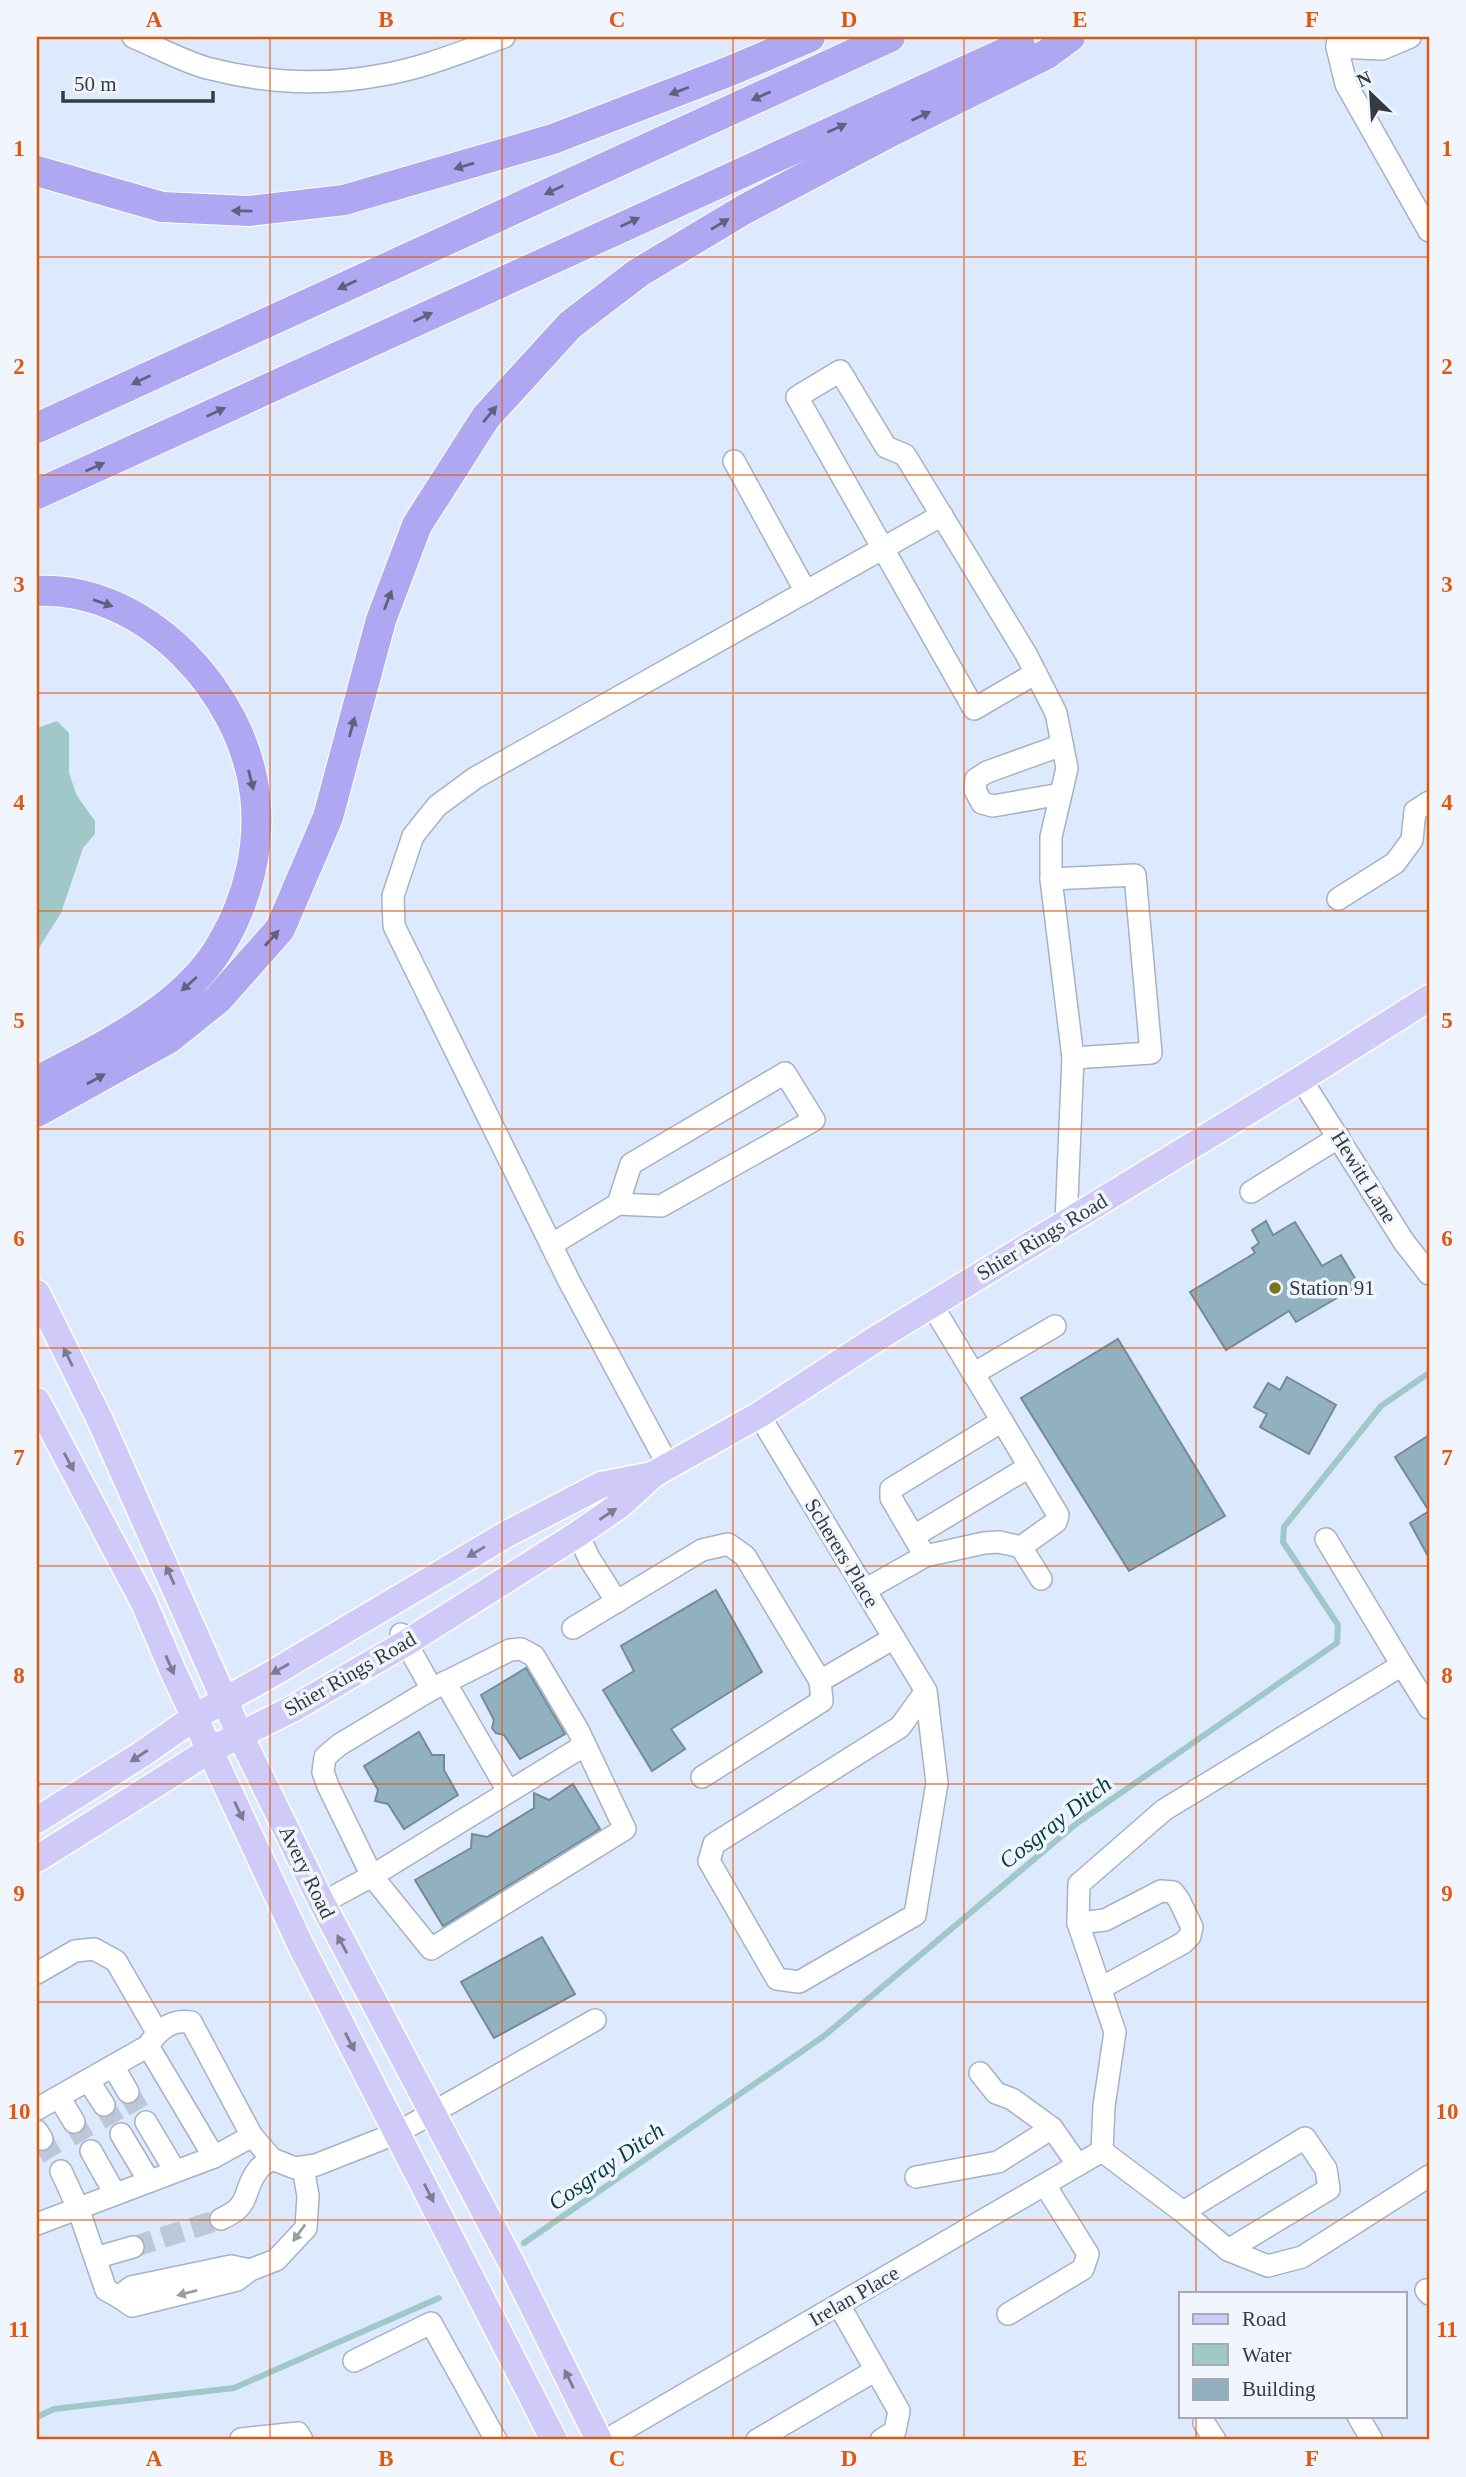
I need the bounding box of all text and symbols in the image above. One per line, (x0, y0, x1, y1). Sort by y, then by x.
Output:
text: A (146, 7, 163, 32)
text: B (378, 7, 394, 32)
text: C (609, 7, 625, 32)
text: D (841, 7, 857, 32)
text: E (1072, 7, 1088, 32)
text: F (1305, 7, 1319, 32)
scale bar (63, 60, 214, 104)
north arrow (1336, 60, 1406, 130)
text: N (1353, 67, 1375, 91)
text: 50 m (74, 72, 117, 96)
one-way arrow (668, 86, 689, 97)
one-way arrow (751, 90, 771, 101)
one-way arrow (911, 111, 931, 122)
one-way arrow (827, 122, 847, 134)
text: 1 (13, 136, 25, 161)
text: 1 (1441, 136, 1453, 161)
one-way arrow (453, 162, 474, 172)
one-way arrow (544, 184, 564, 196)
one-way arrow (231, 205, 253, 216)
one-way arrow (620, 216, 640, 228)
one-way arrow (711, 217, 730, 230)
one-way arrow (337, 280, 358, 291)
one-way arrow (413, 311, 433, 323)
text: 2 (13, 354, 25, 379)
text: 2 (1441, 354, 1453, 379)
one-way arrow (131, 374, 151, 386)
one-way arrow (482, 405, 497, 423)
one-way arrow (206, 406, 226, 418)
one-way arrow (85, 461, 106, 472)
text: 3 (13, 572, 25, 597)
text: 3 (1441, 572, 1453, 597)
one-way arrow (383, 590, 394, 611)
one-way arrow (93, 598, 114, 609)
one-way arrow (348, 716, 358, 737)
one-way arrow (246, 769, 257, 791)
text: 4 (13, 790, 25, 815)
text: 4 (1441, 790, 1453, 815)
one-way arrow (264, 929, 280, 947)
one-way arrow (180, 976, 198, 992)
text: 5 (13, 1008, 25, 1033)
text: 5 (1441, 1008, 1453, 1033)
one-way arrow (87, 1073, 106, 1085)
street label: Hewitt Lane (1326, 1126, 1402, 1228)
street label: Shier Rings Road (972, 1188, 1112, 1285)
text: 6 (13, 1226, 25, 1251)
text: 6 (1441, 1226, 1453, 1251)
place label: Station 91 (1289, 1276, 1375, 1300)
marker: Station 91 (1267, 1280, 1283, 1296)
one-way arrow (63, 1347, 74, 1367)
text: 7 (13, 1445, 25, 1470)
text: 7 (1441, 1445, 1453, 1470)
one-way arrow (62, 1452, 74, 1472)
street label: Scherers Place (800, 1494, 884, 1612)
one-way arrow (598, 1507, 618, 1520)
one-way arrow (466, 1546, 485, 1559)
one-way arrow (164, 1565, 176, 1585)
street label: Shier Rings Road (280, 1626, 421, 1721)
one-way arrow (164, 1655, 176, 1675)
text: 8 (13, 1663, 25, 1688)
one-way arrow (271, 1663, 290, 1675)
text: 8 (1441, 1663, 1453, 1688)
one-way arrow (129, 1749, 148, 1762)
water label: Cosgray Ditch (994, 1771, 1116, 1874)
one-way arrow (234, 1801, 245, 1822)
street label: Avery Road (274, 1822, 340, 1923)
text: 9 (13, 1881, 25, 1906)
text: 9 (1441, 1881, 1453, 1906)
one-way arrow (337, 1934, 348, 1954)
one-way arrow (345, 2032, 356, 2052)
text: 10 (8, 2099, 31, 2124)
text: 10 (1436, 2099, 1459, 2124)
water label: Cosgray Ditch (544, 2118, 669, 2215)
one-way arrow (422, 2184, 434, 2204)
one-way arrow (292, 2223, 306, 2242)
street label: Irelan Place (805, 2261, 903, 2331)
one-way arrow (176, 2288, 198, 2299)
legend (1179, 2292, 1406, 2418)
text: Road (1242, 2307, 1287, 2331)
text: 11 (8, 2317, 30, 2342)
text: 11 (1436, 2317, 1458, 2342)
text: Water (1242, 2343, 1292, 2367)
one-way arrow (563, 2369, 574, 2389)
text: Building (1242, 2377, 1316, 2401)
text: A (146, 2446, 163, 2471)
text: B (378, 2446, 394, 2471)
text: C (609, 2446, 625, 2471)
text: D (841, 2446, 857, 2471)
text: E (1072, 2446, 1088, 2471)
text: F (1305, 2446, 1319, 2471)

